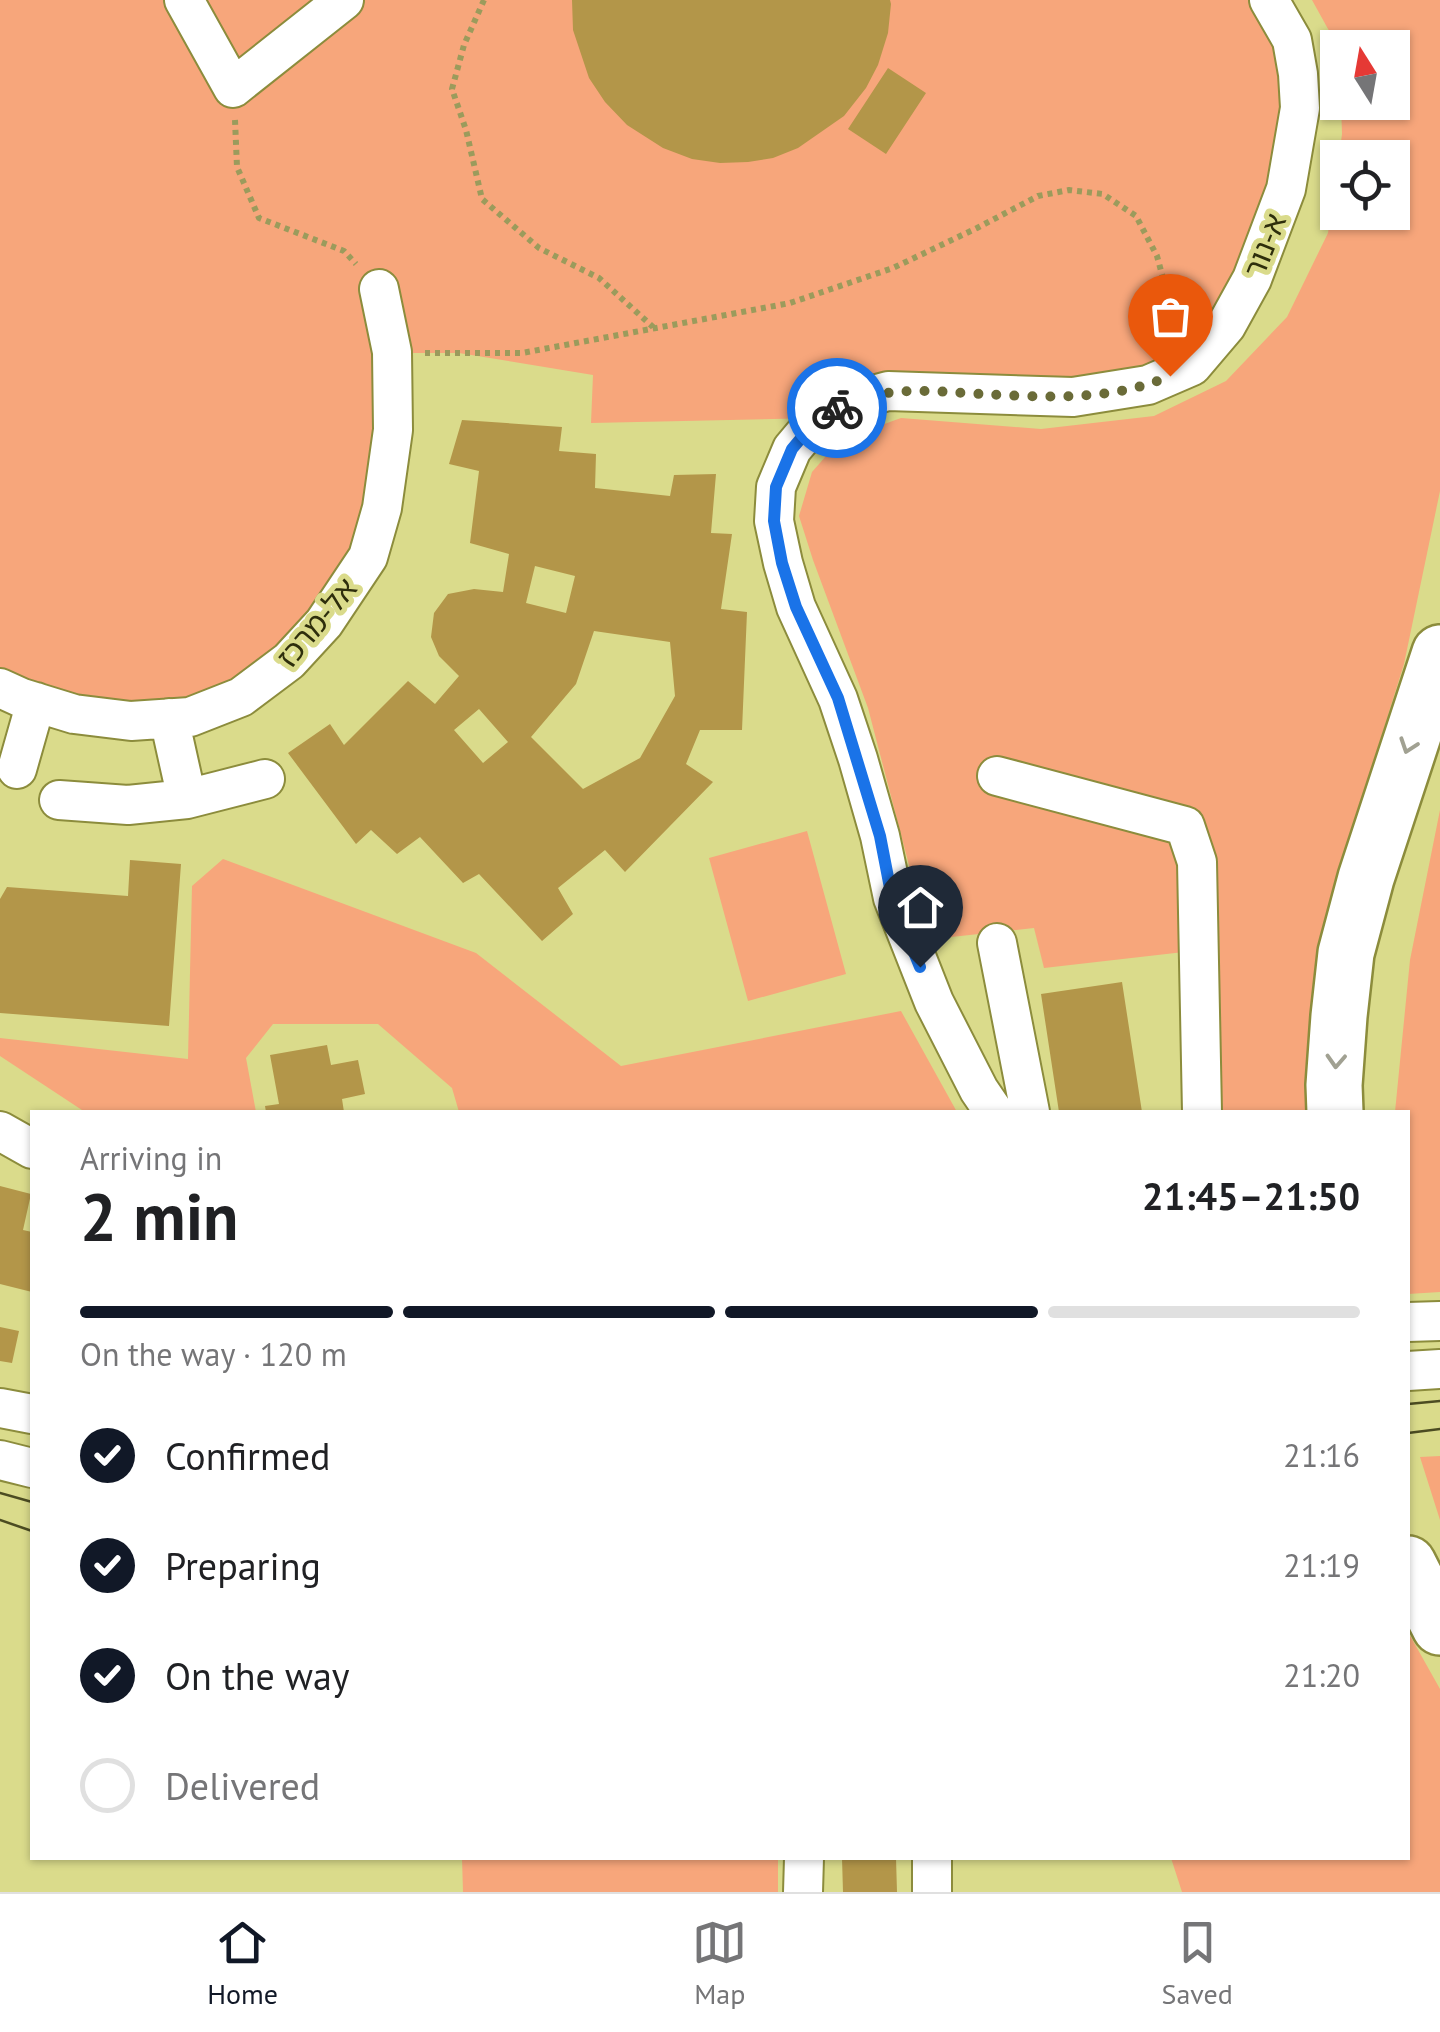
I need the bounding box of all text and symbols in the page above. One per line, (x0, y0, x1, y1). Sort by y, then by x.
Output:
north arrow (1320, 30, 1410, 120)
map controls (1320, 30, 1410, 230)
button: locate (1320, 140, 1410, 230)
street label: א-נור (1234, 207, 1294, 283)
pin (1128, 274, 1213, 377)
icon: bag (1143, 289, 1198, 344)
courier (787, 358, 887, 458)
icon: bike (810, 381, 865, 436)
street label: אל-מרכז (267, 569, 365, 675)
one-way arrow (1400, 736, 1420, 753)
pin (878, 865, 963, 968)
icon: home (893, 880, 948, 935)
one-way arrow (1326, 1053, 1347, 1069)
text: Arriving in (80, 1137, 222, 1179)
text: 21:45–21:50 (1142, 1171, 1360, 1220)
text: 2 min (80, 1174, 239, 1258)
text: On the way · 120 m (80, 1333, 347, 1375)
icon: check (80, 1428, 135, 1483)
text: Confirmed (165, 1431, 331, 1480)
text: 21:16 (1283, 1434, 1360, 1476)
icon: check (80, 1538, 135, 1593)
text: Preparing (165, 1541, 321, 1590)
text: 21:19 (1283, 1544, 1360, 1586)
icon: check (80, 1648, 135, 1703)
text: On the way (165, 1651, 350, 1700)
text: 21:20 (1283, 1654, 1360, 1696)
text: Delivered (165, 1761, 320, 1810)
tab: Home (207, 1915, 278, 2012)
tab: Map (692, 1915, 747, 2012)
tab: Saved (1162, 1915, 1233, 2012)

